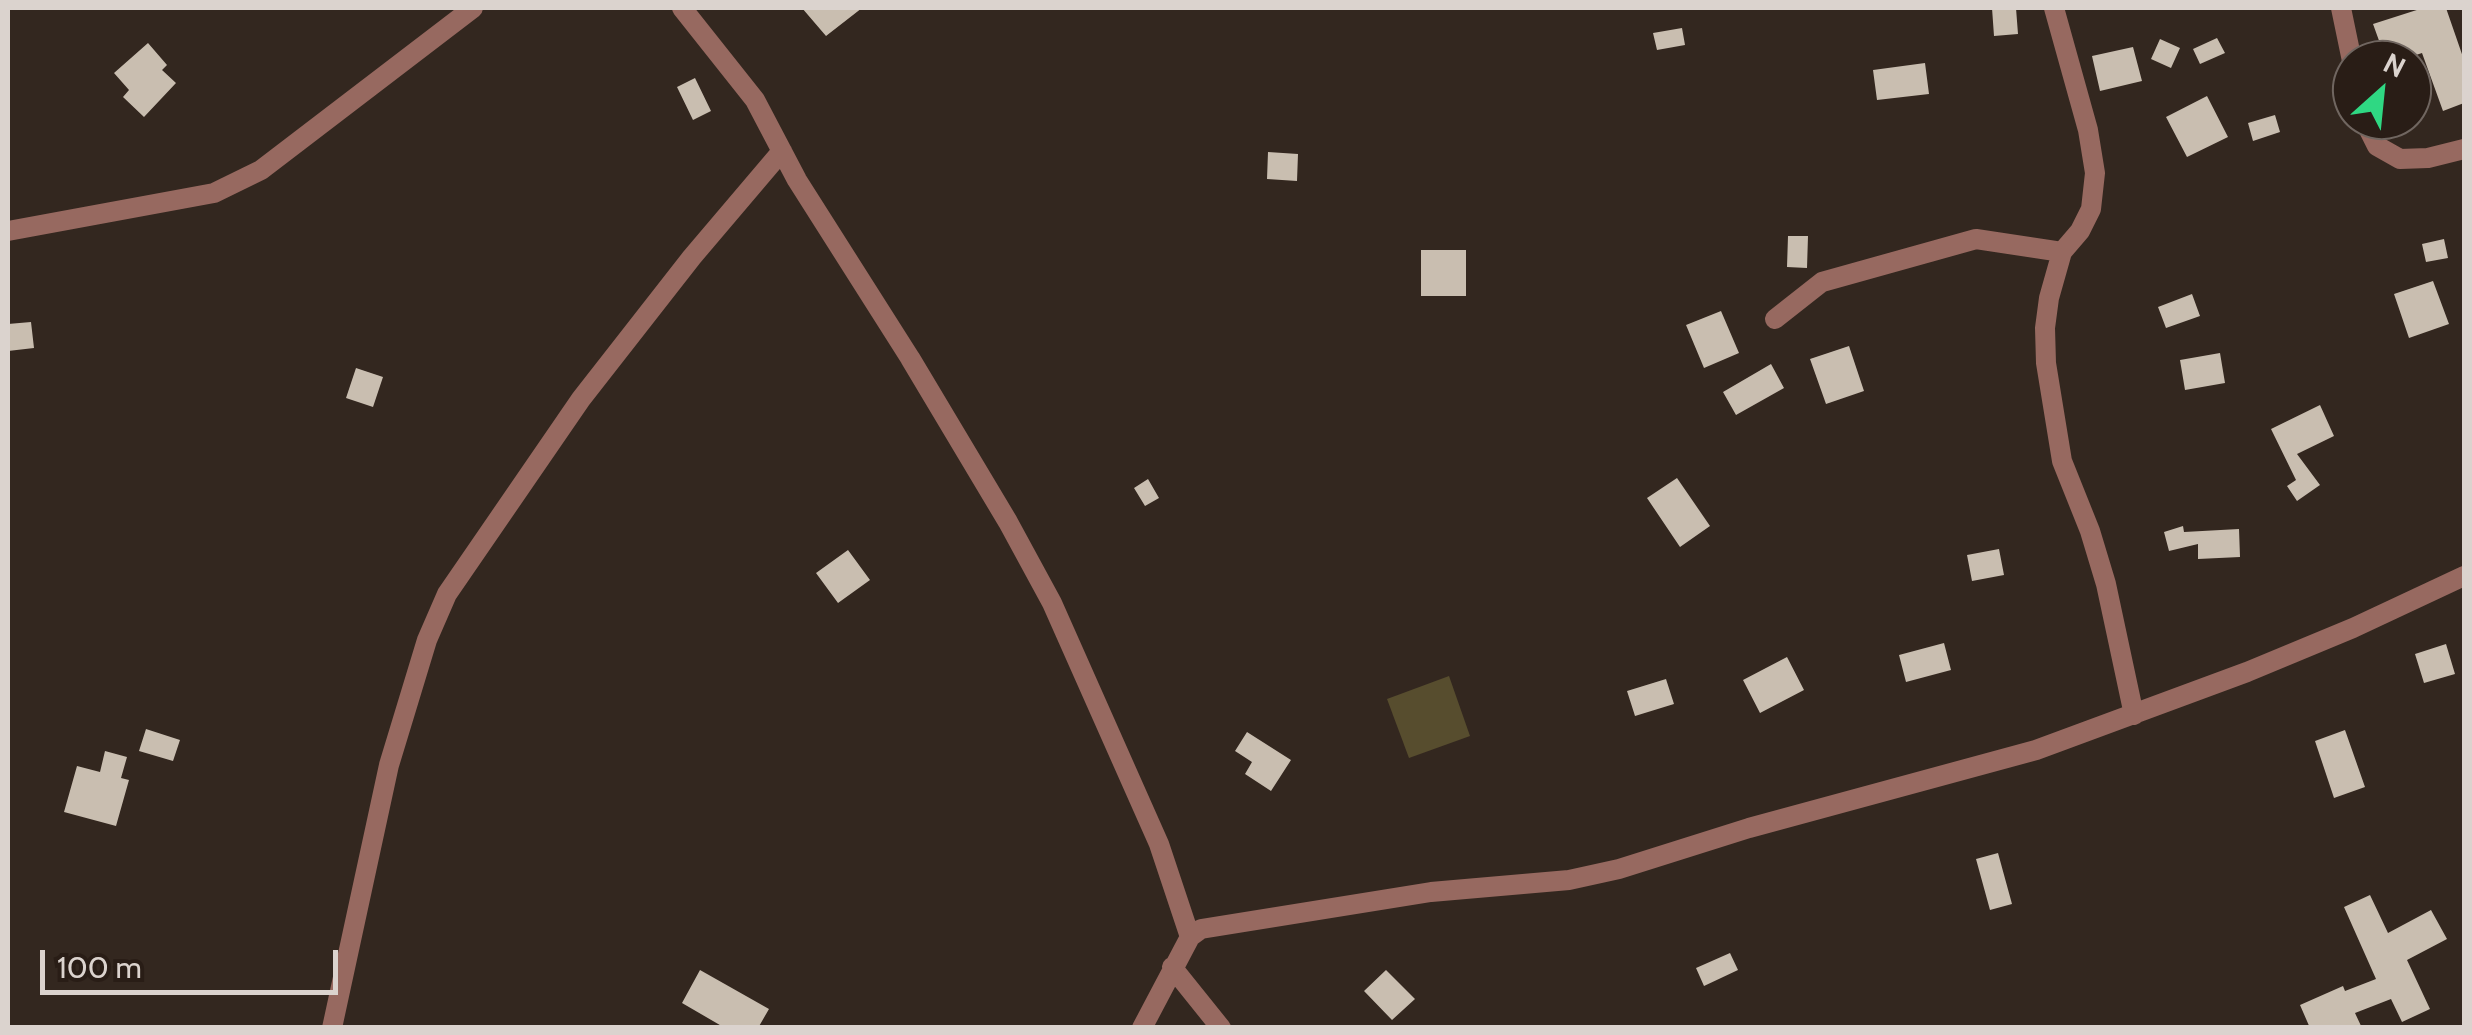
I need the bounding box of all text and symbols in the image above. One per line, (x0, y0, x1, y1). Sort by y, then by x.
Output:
north arrow (2332, 40, 2432, 140)
text: N (2378, 45, 2411, 85)
scale bar (45, 930, 342, 992)
text: 100 m (57, 949, 142, 986)

